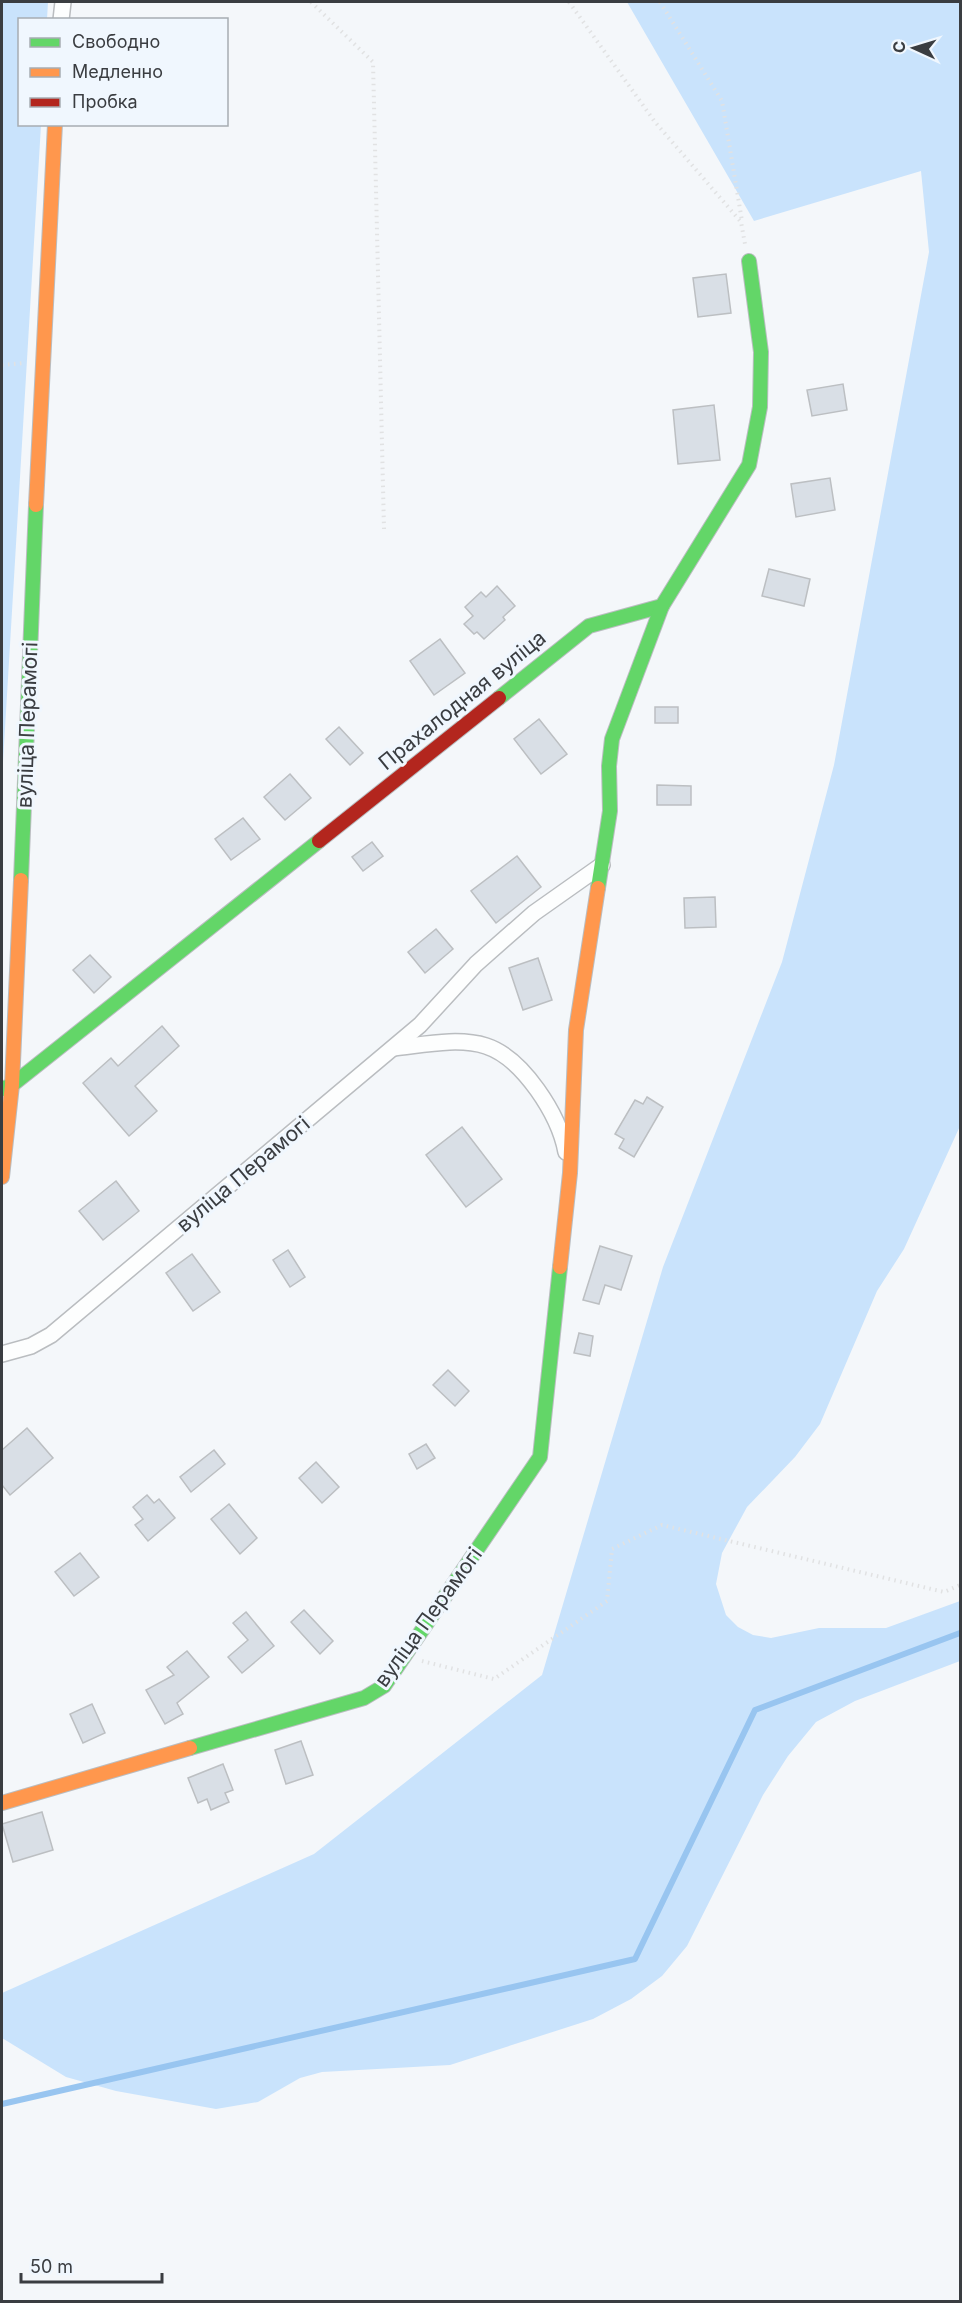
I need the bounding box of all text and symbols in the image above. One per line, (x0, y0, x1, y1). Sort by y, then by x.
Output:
legend (18, 18, 228, 126)
north arrow (884, 18, 944, 78)
text: Свободно (72, 31, 160, 52)
text: С (889, 40, 909, 54)
text: Медленно (72, 61, 163, 82)
text: Пробка (72, 91, 138, 112)
street label: Прахалодная вуліца (373, 625, 551, 775)
street label: вуліца Перамогі (12, 642, 42, 808)
street label: вуліца Перамогі (171, 1111, 315, 1237)
street label: вуліца Перамогі (369, 1542, 487, 1692)
scale bar (21, 2246, 162, 2284)
text: 50 m (30, 2256, 73, 2277)

